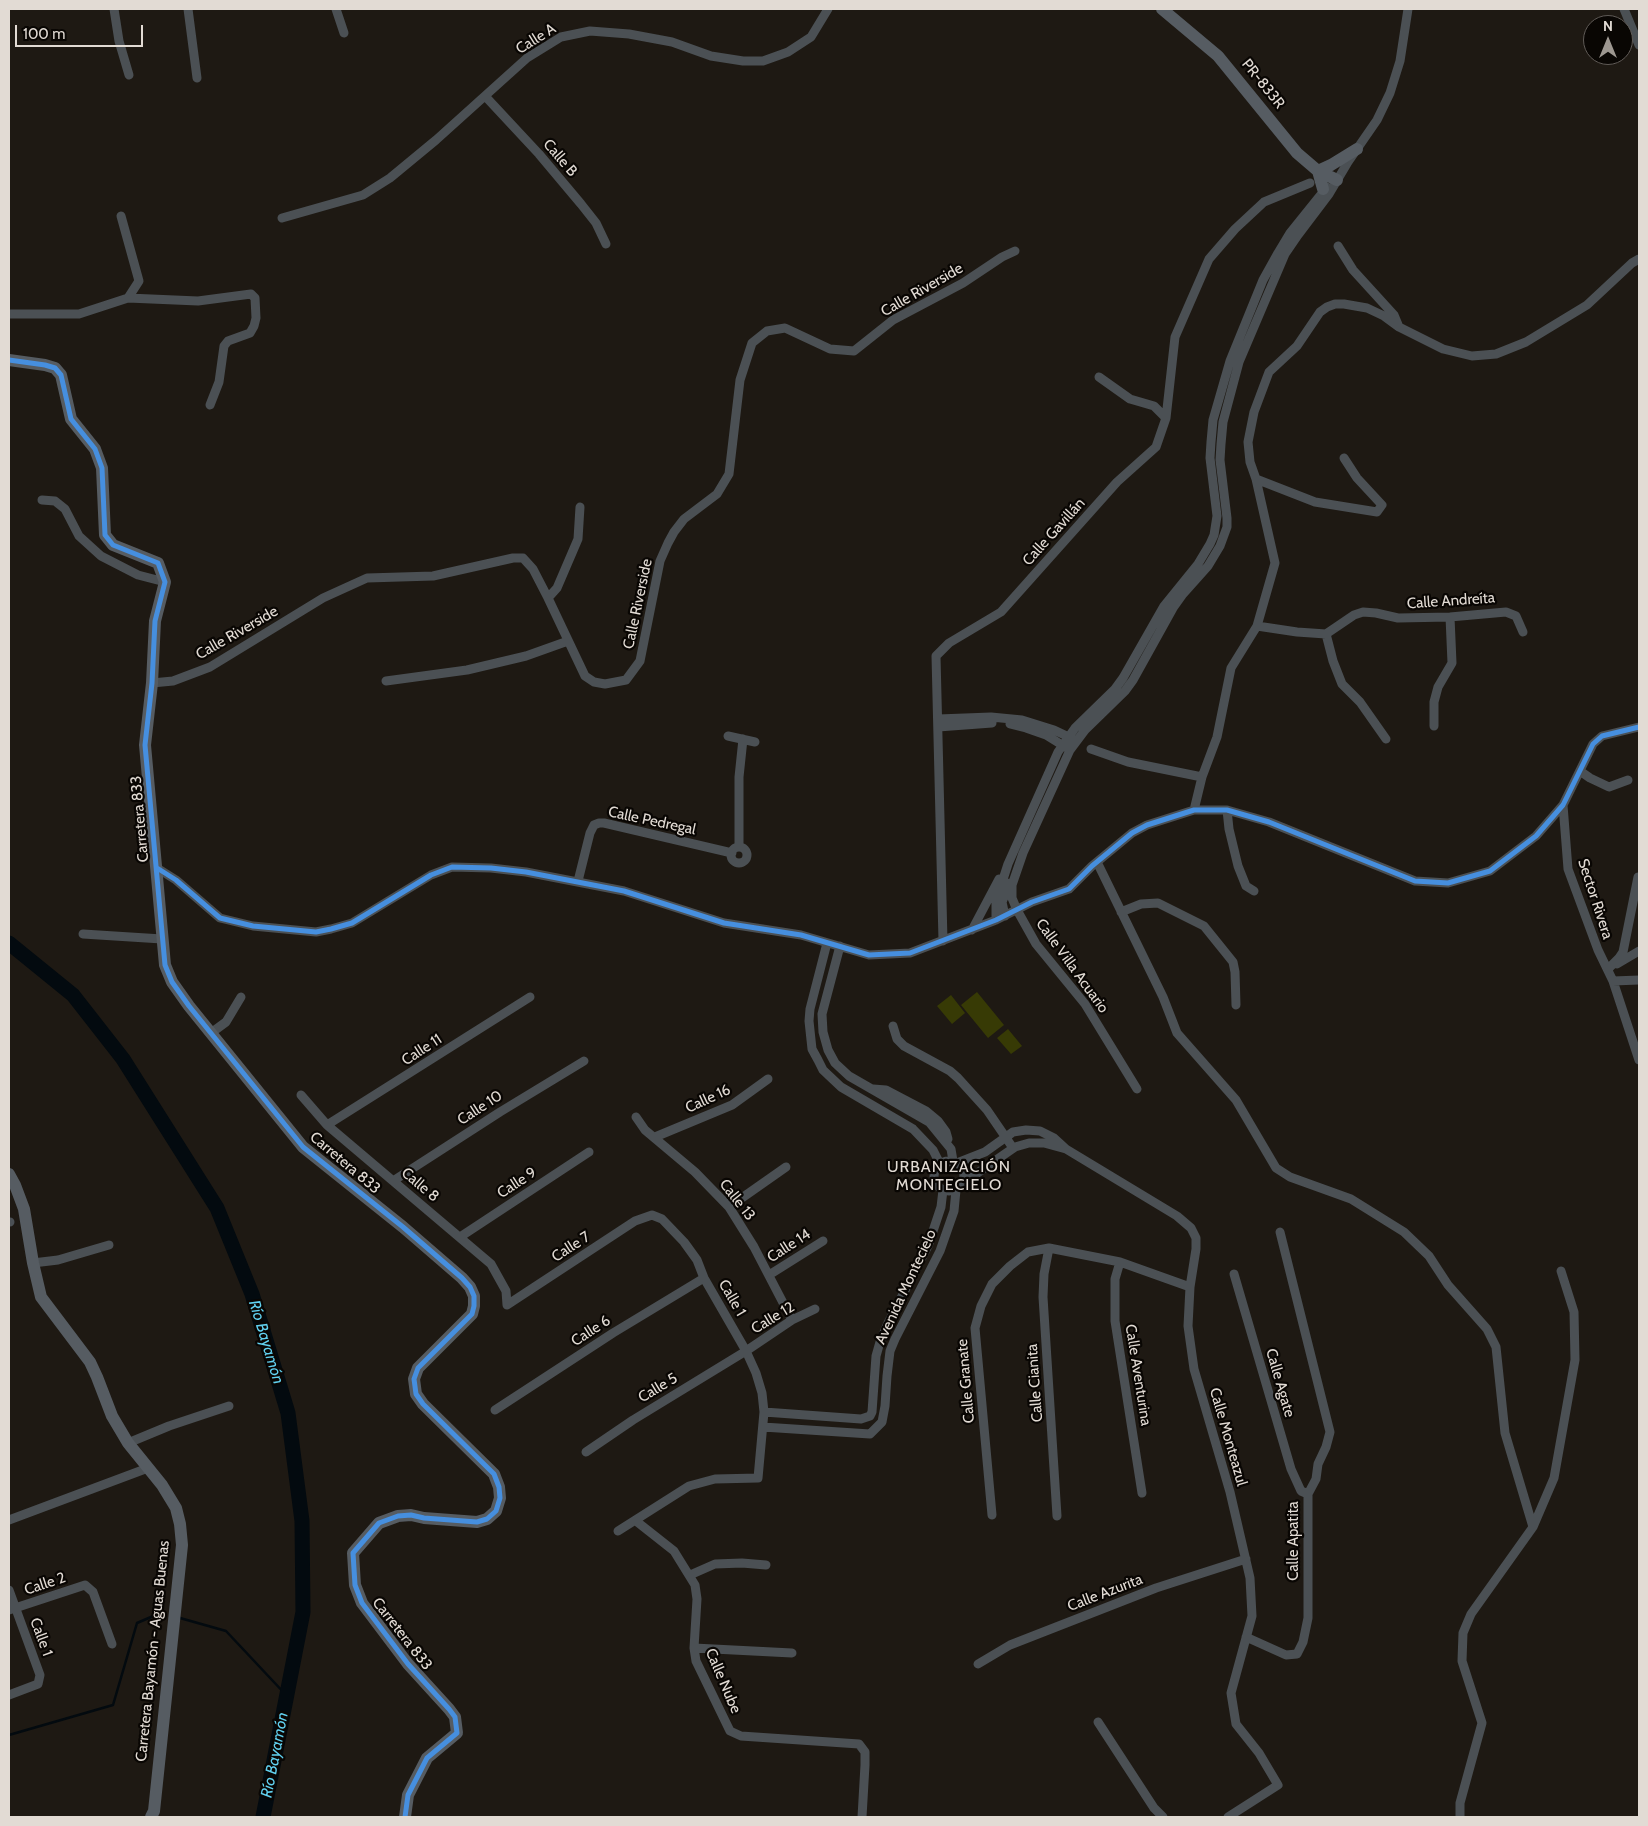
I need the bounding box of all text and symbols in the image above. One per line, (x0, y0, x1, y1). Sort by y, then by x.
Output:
scale bar (18, 15, 145, 47)
north arrow (1583, 15, 1633, 65)
text: N (1603, 17, 1613, 35)
street label: Calle A (513, 20, 559, 58)
text: 100 m (23, 25, 65, 43)
street label: PR-833R (1238, 56, 1288, 112)
street label: Calle B (539, 136, 581, 180)
street label: Calle Riverside (878, 259, 966, 321)
street label: Calle Gavillán (1019, 494, 1089, 570)
street label: Calle Riverside (620, 557, 656, 651)
street label: Calle Andreíta (1406, 589, 1496, 613)
street label: Calle Riverside (193, 602, 281, 664)
street label: Carretera 833 (127, 775, 153, 863)
street label: Calle Pedregal (606, 803, 698, 839)
street label: Sector Rivera (1574, 857, 1616, 941)
street label: Calle Villa Acuario (1032, 915, 1112, 1017)
street label: Calle 11 (399, 1030, 445, 1070)
street label: Calle 16 (682, 1081, 734, 1117)
street label: Calle 10 (454, 1087, 506, 1129)
street label: Carretera 833 (306, 1128, 384, 1198)
district label: URBANIZACIÓN MONTECIELO (886, 1157, 1012, 1195)
street label: Calle 8 (398, 1164, 442, 1206)
street label: Calle 9 (494, 1164, 540, 1202)
street label: Calle 13 (715, 1176, 759, 1224)
street label: Calle 14 (764, 1225, 814, 1267)
street label: Avenida Montecielo (871, 1227, 941, 1347)
street label: Calle 7 (548, 1228, 594, 1266)
street label: Calle 1 (714, 1276, 750, 1320)
water label: Río Bayamón (244, 1298, 288, 1386)
street label: Calle 12 (748, 1298, 798, 1338)
street label: Calle 6 (568, 1312, 614, 1350)
street label: Calle Aventurina (1121, 1323, 1155, 1427)
street label: Calle Granate (953, 1338, 979, 1424)
street label: Calle Cianita (1023, 1343, 1047, 1423)
street label: Calle Agate (1262, 1346, 1298, 1420)
street label: Calle 5 (635, 1369, 681, 1407)
street label: Calle Monteazul (1205, 1386, 1251, 1488)
street label: Calle Apatita (1285, 1501, 1303, 1581)
street label: Carretera Bayamón - Aguas Buenas (132, 1540, 174, 1762)
street label: Calle 2 (22, 1569, 68, 1599)
street label: Calle Azurita (1065, 1570, 1145, 1616)
street label: Carretera 833 (368, 1594, 436, 1674)
street label: Calle 1 (26, 1615, 56, 1659)
street label: Calle Nube (701, 1646, 745, 1716)
water label: Río Bayamón (257, 1711, 293, 1799)

